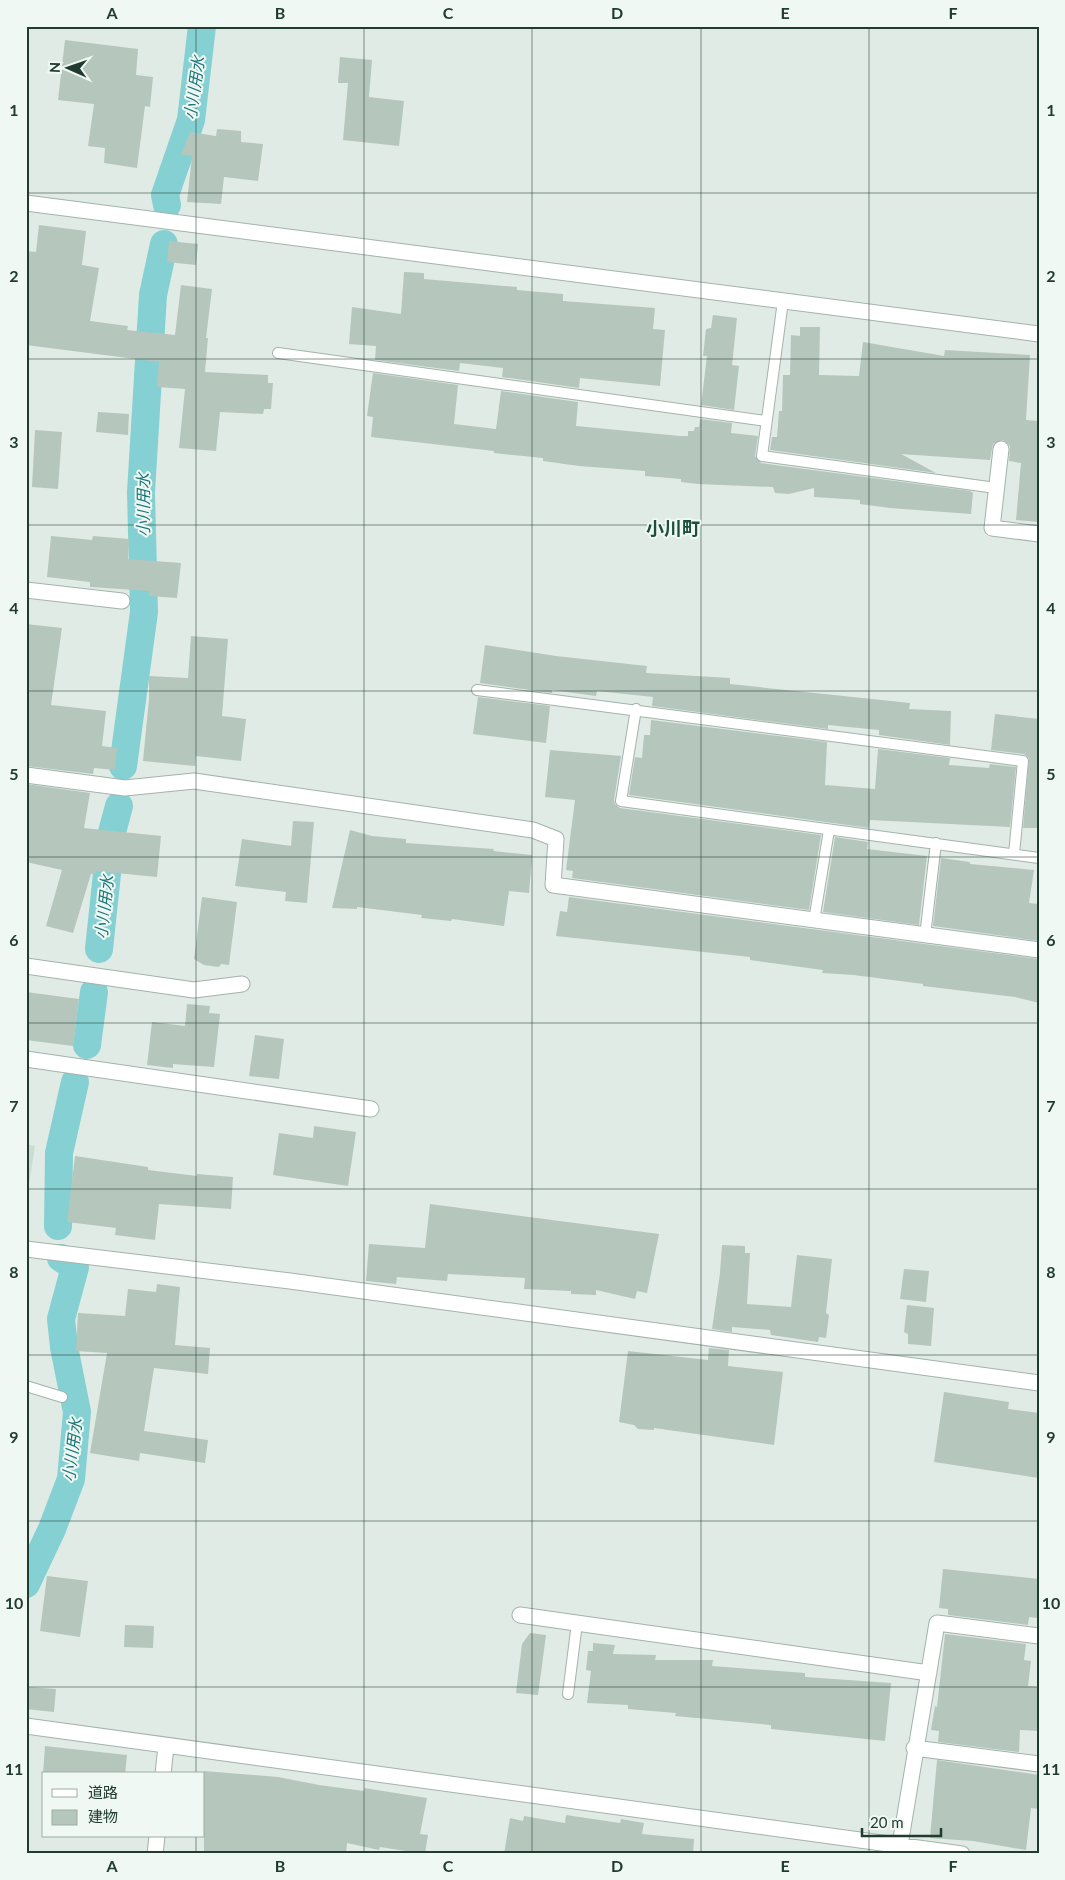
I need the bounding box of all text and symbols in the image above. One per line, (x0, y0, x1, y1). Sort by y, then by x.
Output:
text: A (105, 3, 118, 22)
text: B (275, 3, 285, 22)
text: C (443, 3, 454, 22)
text: D (611, 3, 623, 22)
text: E (780, 3, 790, 22)
text: F (948, 3, 958, 22)
north arrow (42, 42, 92, 92)
water label: 小川用水 (180, 53, 208, 121)
text: N (46, 62, 63, 73)
text: 1 (9, 100, 19, 119)
text: 1 (1046, 100, 1056, 119)
text: 2 (9, 266, 19, 285)
text: 2 (1046, 266, 1056, 285)
text: 3 (9, 432, 19, 451)
text: 3 (1046, 432, 1056, 451)
water label: 小川用水 (133, 471, 152, 537)
district label: 小川町 (646, 517, 700, 539)
text: 4 (9, 598, 19, 617)
text: 4 (1046, 598, 1056, 617)
text: 5 (9, 764, 19, 783)
text: 5 (1046, 764, 1056, 783)
water label: 小川用水 (91, 872, 117, 940)
text: 6 (9, 930, 19, 949)
text: 6 (1046, 930, 1056, 949)
text: 7 (9, 1096, 19, 1115)
text: 7 (1046, 1096, 1056, 1115)
text: 8 (9, 1262, 19, 1281)
text: 8 (1046, 1262, 1056, 1281)
water label: 小川用水 (58, 1415, 85, 1483)
text: 9 (9, 1427, 19, 1446)
text: 9 (1046, 1427, 1056, 1446)
text: 10 (5, 1593, 23, 1612)
text: 10 (1042, 1593, 1060, 1612)
text: 11 (5, 1759, 23, 1778)
text: 11 (1042, 1759, 1060, 1778)
legend (42, 1772, 205, 1838)
text: 道路 (88, 1783, 118, 1801)
scale bar (862, 1805, 941, 1837)
text: 建物 (88, 1807, 118, 1825)
text: 20 m (870, 1813, 904, 1831)
text: A (105, 1856, 118, 1875)
text: B (275, 1856, 285, 1875)
text: C (443, 1856, 454, 1875)
text: D (611, 1856, 623, 1875)
text: E (780, 1856, 790, 1875)
text: F (948, 1856, 958, 1875)

